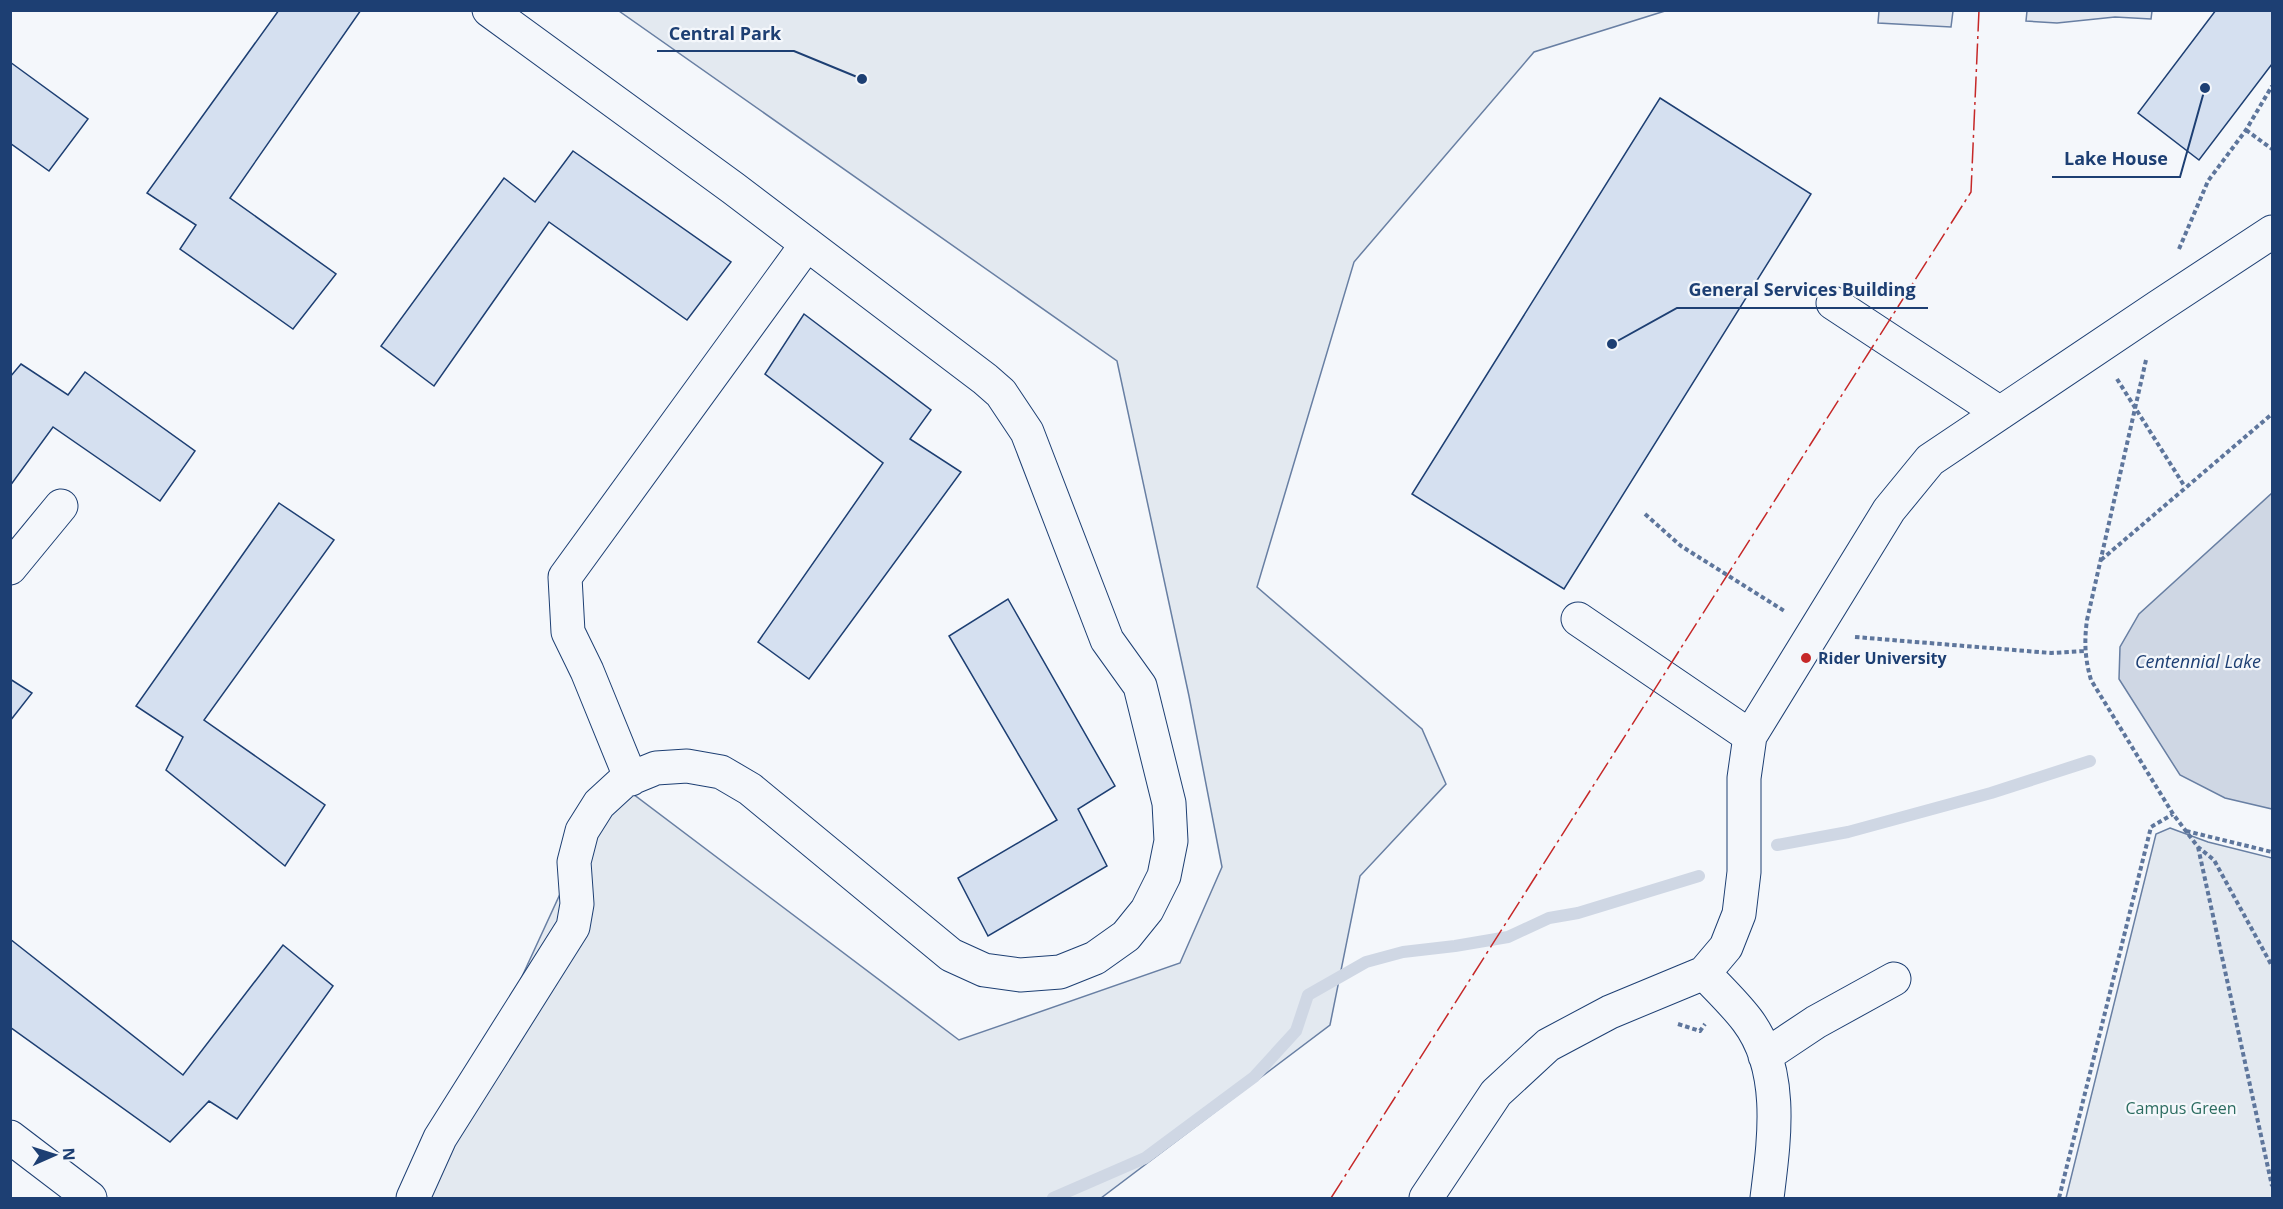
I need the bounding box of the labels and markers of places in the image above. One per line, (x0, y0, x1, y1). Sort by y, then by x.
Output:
callout: Central Park (657, 15, 794, 51)
callout: Lake House (2052, 141, 2180, 177)
callout: General Services Building (1677, 272, 1928, 308)
place label: Rider University (1818, 647, 1948, 669)
marker: Rider University (1799, 651, 1813, 665)

